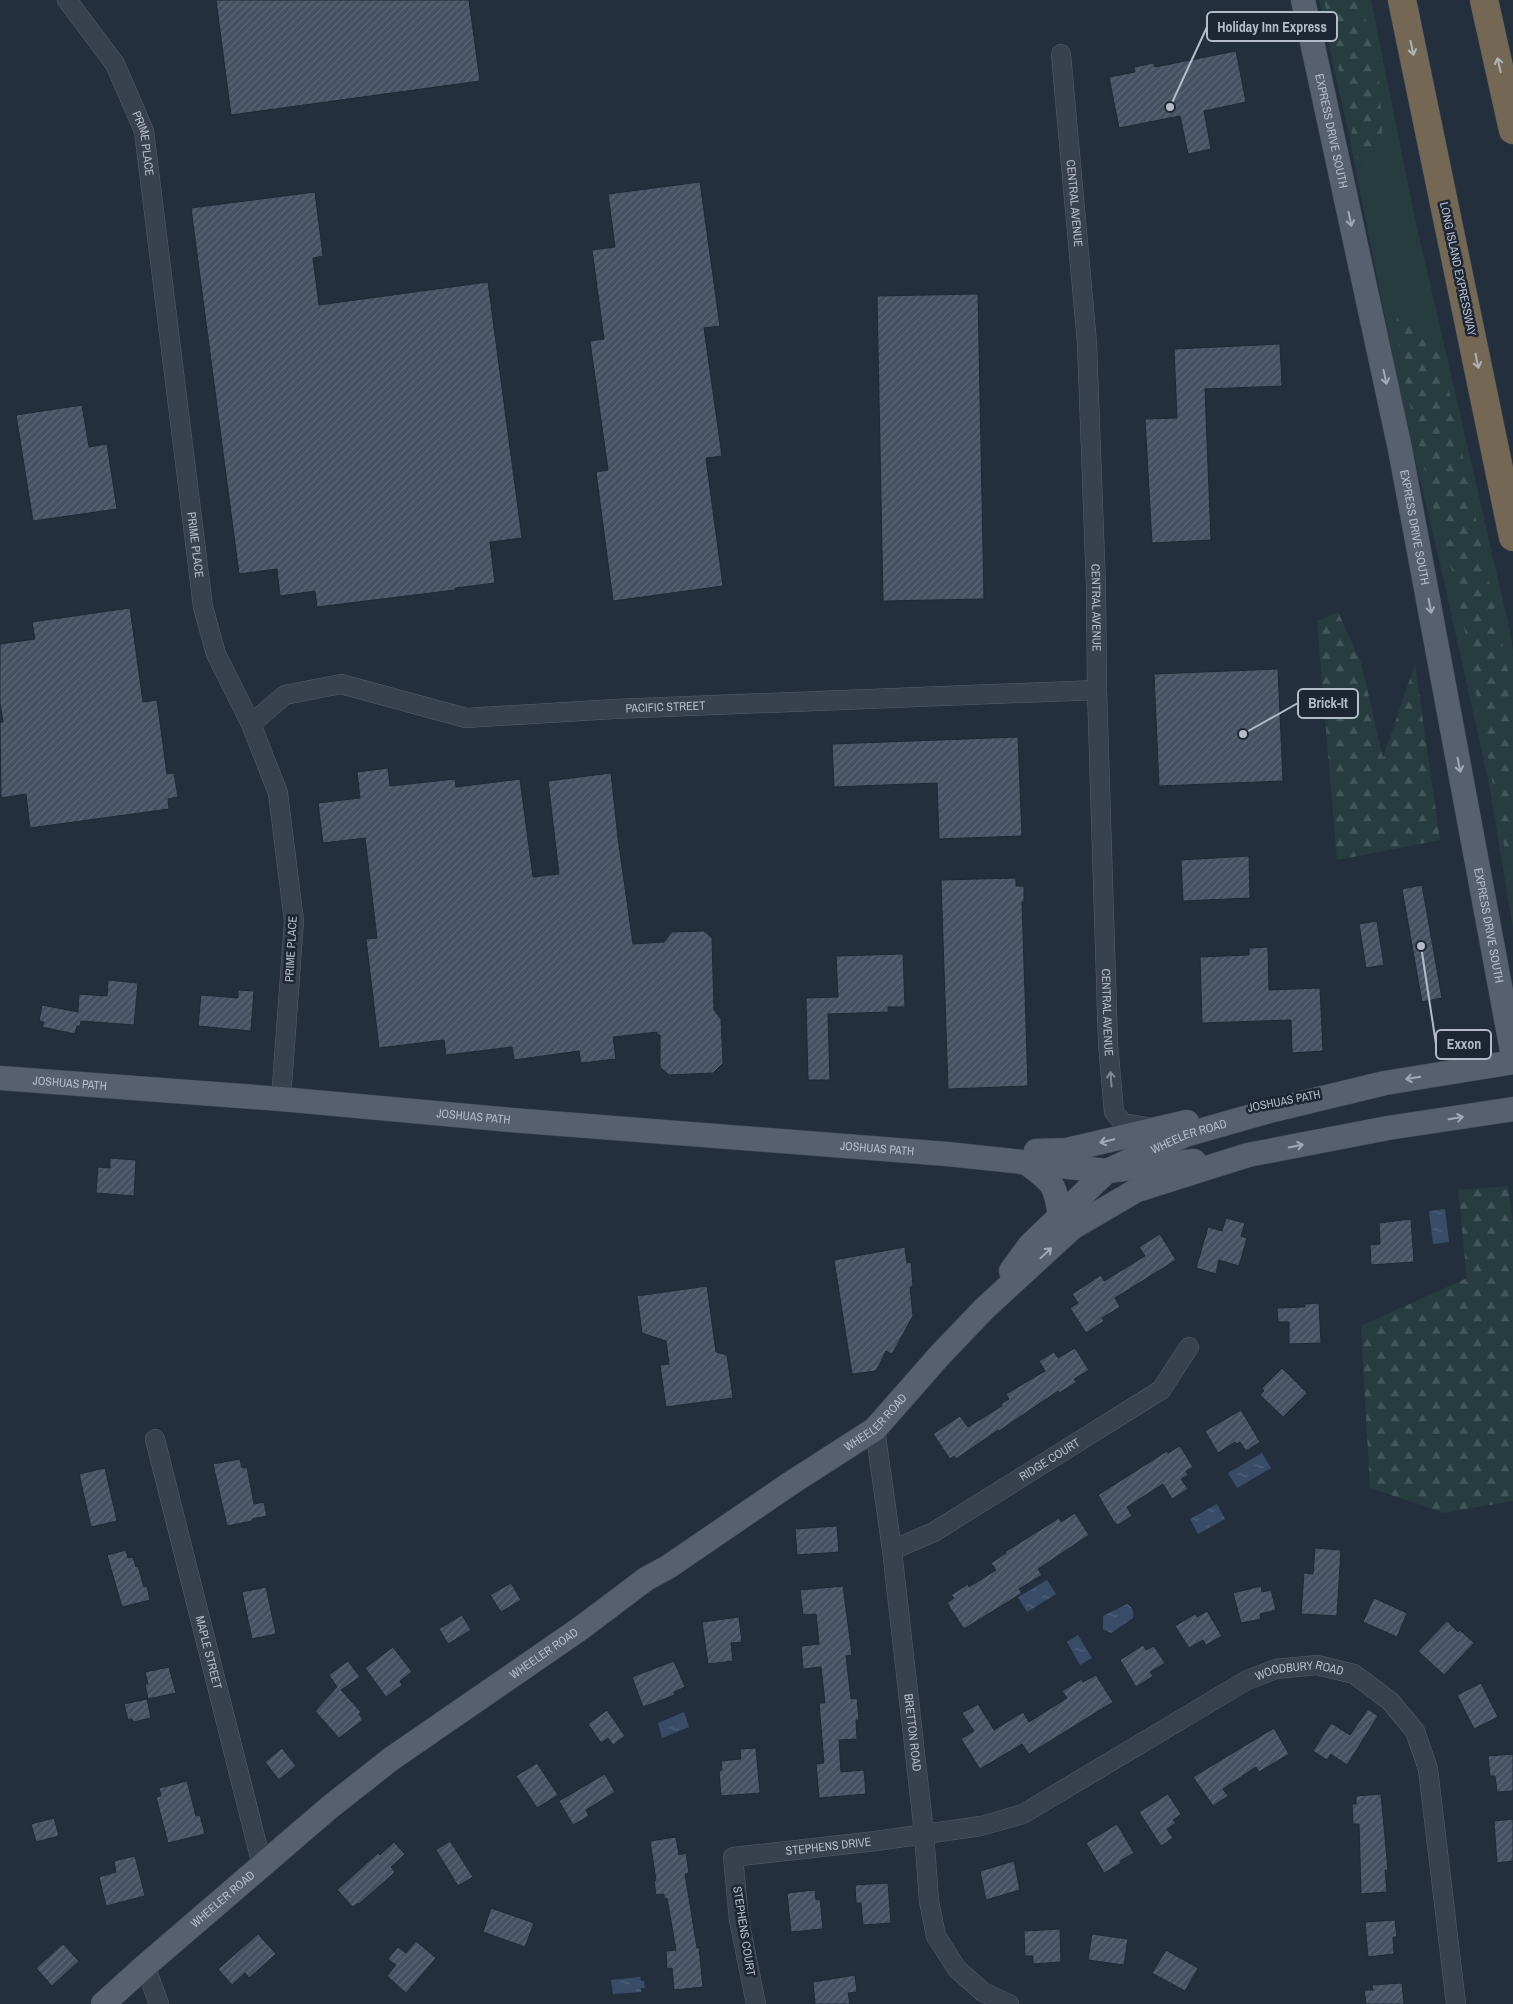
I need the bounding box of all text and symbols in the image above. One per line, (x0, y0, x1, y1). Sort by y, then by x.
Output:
callout: Holiday Inn Express (1207, 12, 1337, 41)
text: Holiday Inn Express (1217, 18, 1327, 36)
one-way arrow (1408, 39, 1417, 55)
one-way arrow (1494, 58, 1503, 74)
street label: EXPRESS DRIVE SOUTH (1311, 72, 1351, 190)
street label: PRIME PLACE (128, 108, 157, 177)
street label: CENTRAL AVENUE (1063, 159, 1086, 248)
street label: LONG ISLAND EXPRESSWAY (1436, 200, 1480, 338)
one-way arrow (1346, 210, 1355, 226)
one-way arrow (1472, 353, 1482, 369)
one-way arrow (1381, 369, 1390, 385)
street label: EXPRESS DRIVE SOUTH (1396, 468, 1433, 586)
street label: PRIME PLACE (183, 511, 207, 579)
street label: CENTRAL AVENUE (1087, 564, 1105, 652)
one-way arrow (1425, 597, 1435, 613)
callout: Brick-It (1298, 689, 1358, 718)
text: Brick-It (1308, 694, 1348, 712)
street label: PACIFIC STREET (625, 697, 706, 717)
one-way arrow (1455, 757, 1465, 773)
street label: EXPRESS DRIVE SOUTH (1470, 867, 1507, 984)
street label: PRIME PLACE (281, 916, 301, 982)
street label: CENTRAL AVENUE (1098, 968, 1117, 1057)
callout: Exxon (1436, 1030, 1491, 1059)
text: Exxon (1447, 1035, 1481, 1053)
one-way arrow (1106, 1071, 1115, 1087)
street label: JOSHUAS PATH (32, 1072, 107, 1094)
one-way arrow (1405, 1073, 1421, 1083)
street label: JOSHUAS PATH (1246, 1086, 1322, 1116)
street label: JOSHUAS PATH (436, 1105, 511, 1128)
one-way arrow (1448, 1112, 1464, 1122)
street label: WHEELER ROAD (1148, 1116, 1229, 1158)
one-way arrow (1099, 1137, 1115, 1146)
street label: JOSHUAS PATH (840, 1138, 915, 1159)
one-way arrow (1288, 1140, 1304, 1150)
one-way arrow (1039, 1247, 1052, 1259)
street label: WHEELER ROAD (841, 1390, 911, 1455)
street label: RIDGE COURT (1016, 1435, 1083, 1485)
street label: MAPLE STREET (192, 1614, 225, 1691)
street label: WHEELER ROAD (507, 1624, 581, 1683)
street label: WOODBURY ROAD (1253, 1657, 1345, 1684)
street label: BRETTON ROAD (900, 1693, 925, 1772)
street label: STEPHENS DRIVE (785, 1834, 872, 1859)
street label: WHEELER ROAD (187, 1867, 258, 1931)
street label: STEPHENS COURT (729, 1885, 759, 1977)

